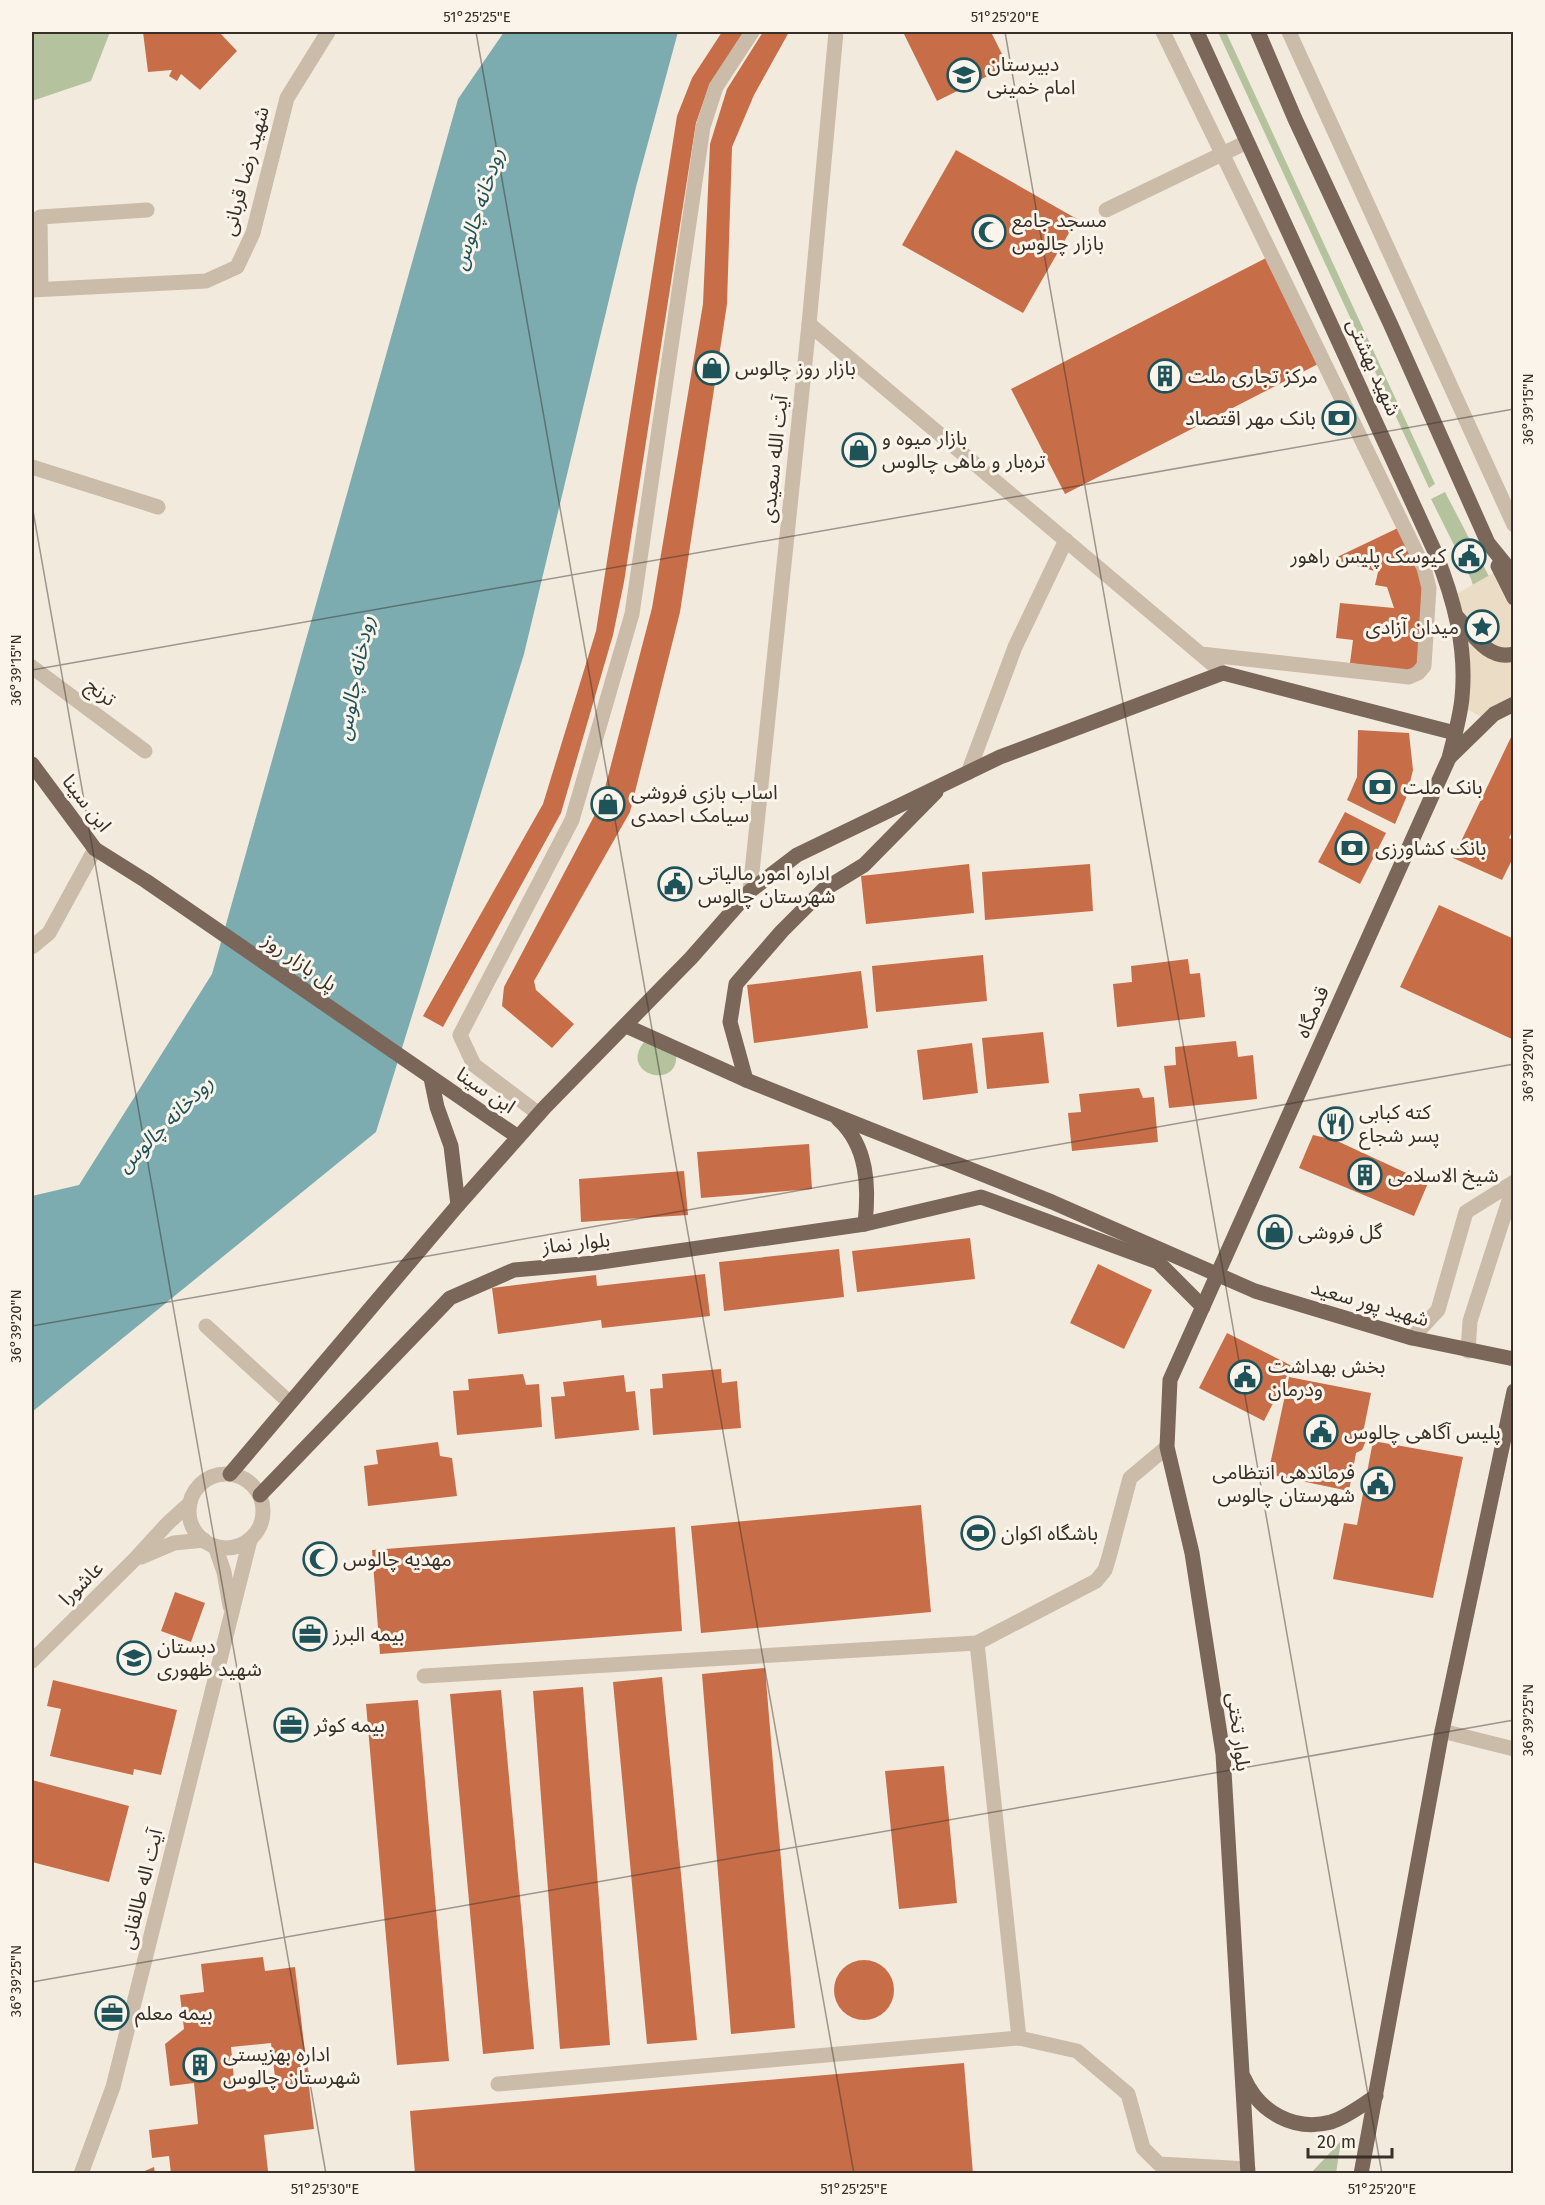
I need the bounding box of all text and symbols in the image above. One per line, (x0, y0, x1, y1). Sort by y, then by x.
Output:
text: 51°25'25"E (443, 8, 511, 26)
text: 51°25'20"E (971, 8, 1039, 26)
place label: دبیرستان امام خمینی (987, 52, 1075, 102)
school or university icon: دبیرستان امام خمینی (946, 57, 982, 93)
street label: شهید رضا قربانی (216, 104, 274, 238)
water label: رودخانه چالوس (446, 145, 511, 273)
place label: مسجد جامع بازار چالوس (1012, 208, 1107, 256)
mosque icon: مسجد جامع بازار چالوس (971, 214, 1007, 250)
street label: شهید بهشتی (1342, 315, 1406, 419)
shop icon: بازار روز چالوس (694, 350, 730, 386)
place label: بازار روز چالوس (735, 356, 856, 381)
building icon: مرکز تجاری ملت (1147, 358, 1183, 394)
place label: مرکز تجاری ملت (1188, 364, 1318, 388)
text: 36°39'15"N (1519, 373, 1537, 445)
street label: آیت الله سعیدی (755, 393, 793, 524)
bank icon: بانک مهر اقتصاد (1321, 400, 1357, 436)
place label: بانک مهر اقتصاد (1185, 406, 1316, 430)
place label: بازار میوه و تره‌بار و ماهی چالوس (882, 426, 1046, 474)
shop icon: بازار میوه و تره‌بار و ماهی چالوس (841, 432, 877, 468)
public building icon: کیوسک پلیس راهور (1451, 538, 1487, 574)
place label: کیوسک پلیس راهور (1289, 544, 1447, 569)
place icon: میدان آزادی (1464, 609, 1500, 645)
water label: رودخانه چالوس (330, 613, 381, 743)
place label: میدان آزادی (1366, 615, 1459, 639)
text: 36°39'15"N (7, 634, 25, 706)
street label: ترنج (79, 673, 121, 714)
bank icon: بانک ملت (1362, 769, 1398, 805)
street label: ابن سینا (57, 770, 117, 836)
place label: بانک ملت (1403, 775, 1483, 799)
place label: اساب بازی فروشی سیامک احمدی (631, 780, 778, 827)
shop icon: اساب بازی فروشی سیامک احمدی (590, 786, 626, 822)
bank icon: بانک کشاورزی (1334, 830, 1370, 866)
place label: بانک کشاورزی (1375, 836, 1486, 860)
place label: اداره امور مالیاتی شهرستان چالوس (698, 861, 836, 909)
public building icon: اداره امور مالیاتی شهرستان چالوس (657, 866, 693, 902)
street label: پل بازار روز (257, 927, 342, 997)
street label: قدمگاه (1290, 982, 1334, 1042)
text: 36°39'20"N (1519, 1028, 1537, 1102)
street label: ابن سینا (452, 1062, 520, 1118)
water label: رودخانه چالوس (111, 1070, 220, 1179)
place label: کته کبابی پسر شجاع (1359, 1100, 1440, 1150)
restaurant icon: کته کبابی پسر شجاع (1318, 1106, 1354, 1142)
building icon: شیخ الاسلامی (1347, 1157, 1383, 1193)
place label: شیخ الاسلامی (1388, 1163, 1499, 1190)
shop icon: گل فروشی (1257, 1214, 1293, 1250)
place label: گل فروشی (1298, 1220, 1383, 1244)
street label: بلوار نماز (540, 1227, 611, 1259)
street label: شهید پور سعید (1308, 1275, 1432, 1332)
text: 36°39'20"N (7, 1289, 25, 1363)
place label: بخش بهداشت ودرمان (1268, 1354, 1385, 1401)
public building icon: بخش بهداشت ودرمان (1227, 1359, 1263, 1395)
public building icon: پلیس آگاهی چالوس (1303, 1414, 1339, 1450)
place label: پلیس آگاهی چالوس (1344, 1420, 1501, 1445)
place label: فرماندهی انتظامی شهرستان چالوس (1212, 1460, 1355, 1508)
public building icon: فرماندهی انتظامی شهرستان چالوس (1360, 1466, 1396, 1502)
sports icon: باشگاه اکوان (960, 1515, 996, 1551)
place label: باشگاه اکوان (1001, 1521, 1098, 1545)
mosque icon: مهدیه چالوس (302, 1541, 338, 1577)
place label: مهدیه چالوس (343, 1547, 452, 1572)
street label: عاشورا (54, 1556, 108, 1610)
office icon: بیمه البرز (292, 1616, 328, 1652)
place label: بیمه البرز (332, 1622, 405, 1646)
place label: دبستان شهید ظهوری (157, 1634, 262, 1681)
school or university icon: دبستان شهید ظهوری (116, 1640, 152, 1676)
text: 36°39'25"N (1519, 1684, 1537, 1756)
street label: بلوار تختی (1222, 1691, 1256, 1773)
office icon: بیمه کوثر (273, 1707, 309, 1743)
place label: بیمه کوثر (313, 1713, 385, 1737)
street label: آیت اله طالقانی (114, 1825, 168, 1952)
text: 36°39'25"N (7, 1945, 25, 2017)
office icon: بیمه معلم (94, 1995, 130, 2031)
place label: بیمه معلم (135, 2001, 213, 2028)
place label: اداره بهزیستی شهرستان چالوس (223, 2042, 361, 2090)
building icon: اداره بهزیستی شهرستان چالوس (182, 2047, 218, 2083)
scale bar (1308, 2121, 1392, 2159)
text: 20 m (1317, 2131, 1356, 2153)
text: 51°25'30"E (291, 2180, 359, 2198)
text: 51°25'25"E (820, 2180, 888, 2198)
text: 51°25'20"E (1348, 2180, 1416, 2198)

